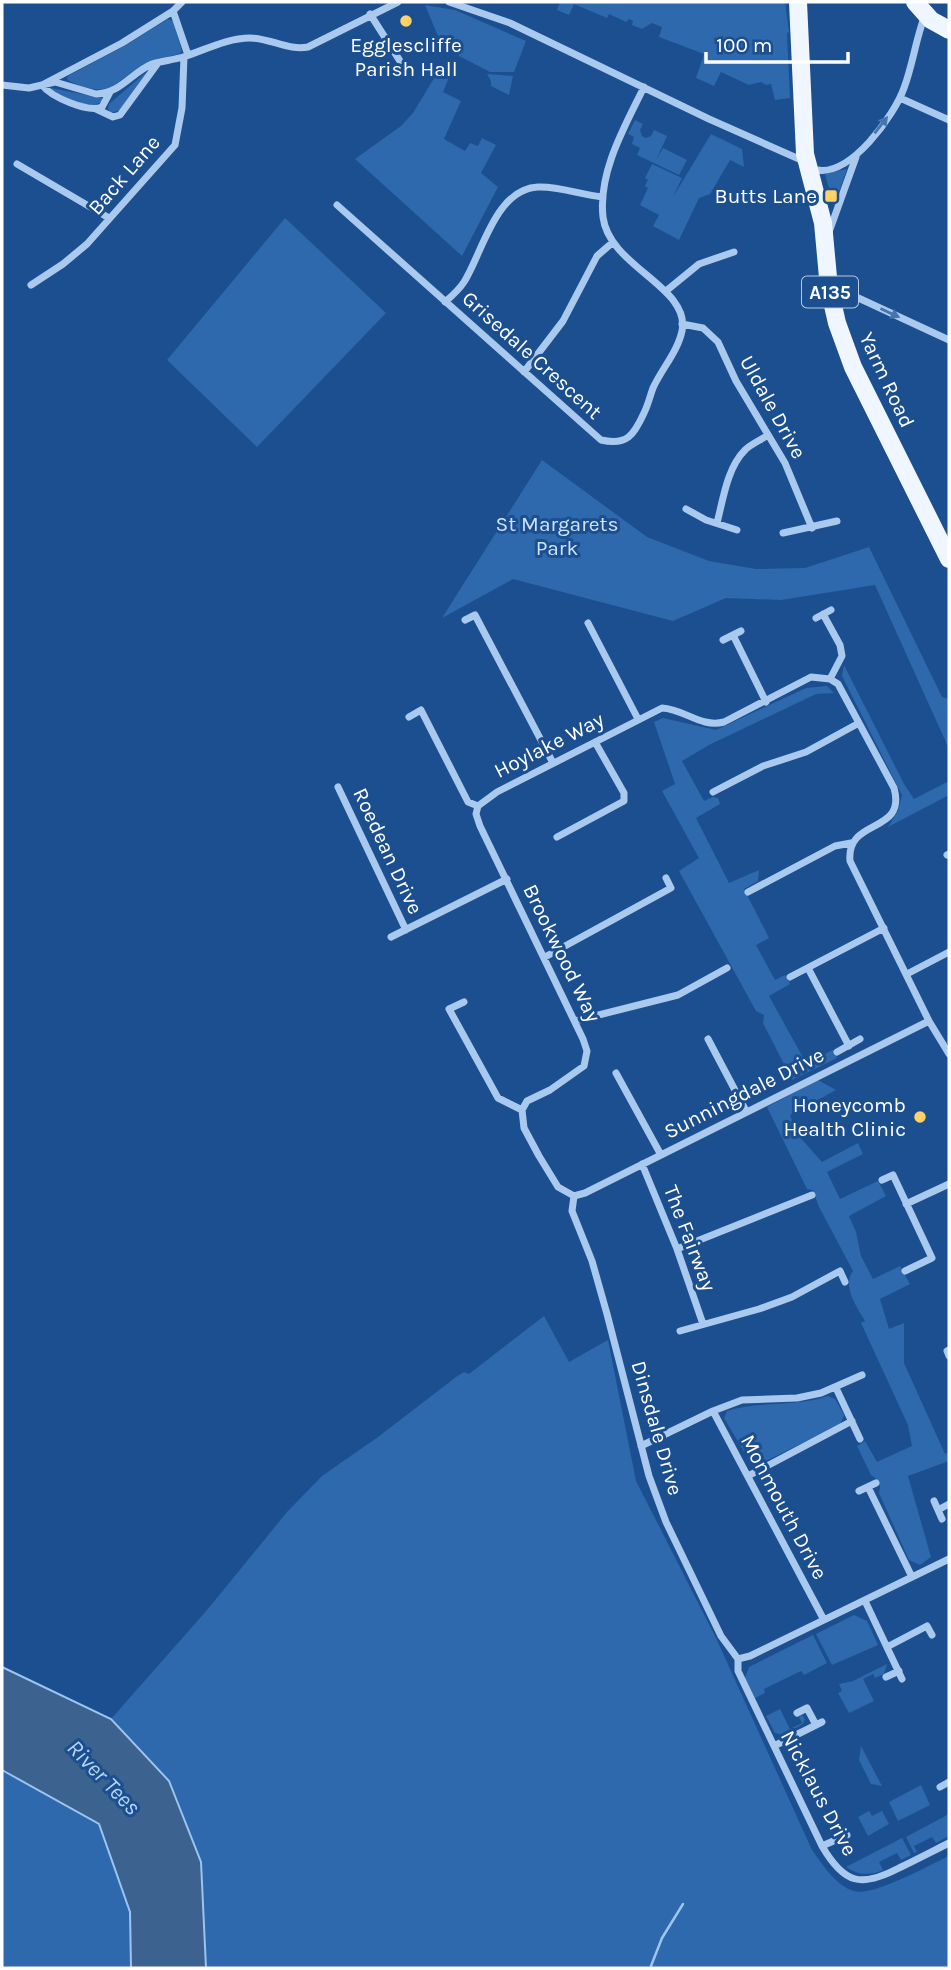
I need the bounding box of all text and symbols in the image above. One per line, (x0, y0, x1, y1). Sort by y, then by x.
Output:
marker: Egglescliffe Parish Hall (398, 13, 414, 29)
scale bar (706, 21, 848, 65)
place label: Egglescliffe Parish Hall (350, 33, 462, 81)
text: 100 m (716, 33, 773, 57)
one-way arrow (874, 116, 889, 134)
street label: Back Lane (83, 130, 165, 220)
place label: Butts Lane (715, 184, 817, 208)
marker: Butts Lane (823, 188, 839, 204)
road number: A135 (802, 276, 858, 308)
street label: Grisedale Crescent (457, 286, 607, 424)
one-way arrow (880, 307, 900, 318)
street label: Yarm Road (854, 329, 920, 431)
street label: Uldale Drive (735, 351, 811, 463)
park label: St Margarets Park (496, 512, 618, 560)
street label: Hoylake Way (490, 707, 608, 783)
street label: Roedean Drive (348, 784, 428, 918)
street label: Brookwood Way (518, 880, 606, 1026)
street label: Sunningdale Drive (660, 1042, 828, 1144)
place label: Honeycomb Health Clinic (783, 1093, 906, 1141)
marker: Honeycomb Health Clinic (912, 1109, 928, 1125)
street label: The Fairway (659, 1182, 721, 1295)
street label: Dinsdale Drive (626, 1358, 688, 1498)
street label: Monmouth Drive (736, 1431, 832, 1583)
street label: Nicklaus Drive (776, 1726, 862, 1860)
water label: River Tees (61, 1734, 146, 1821)

